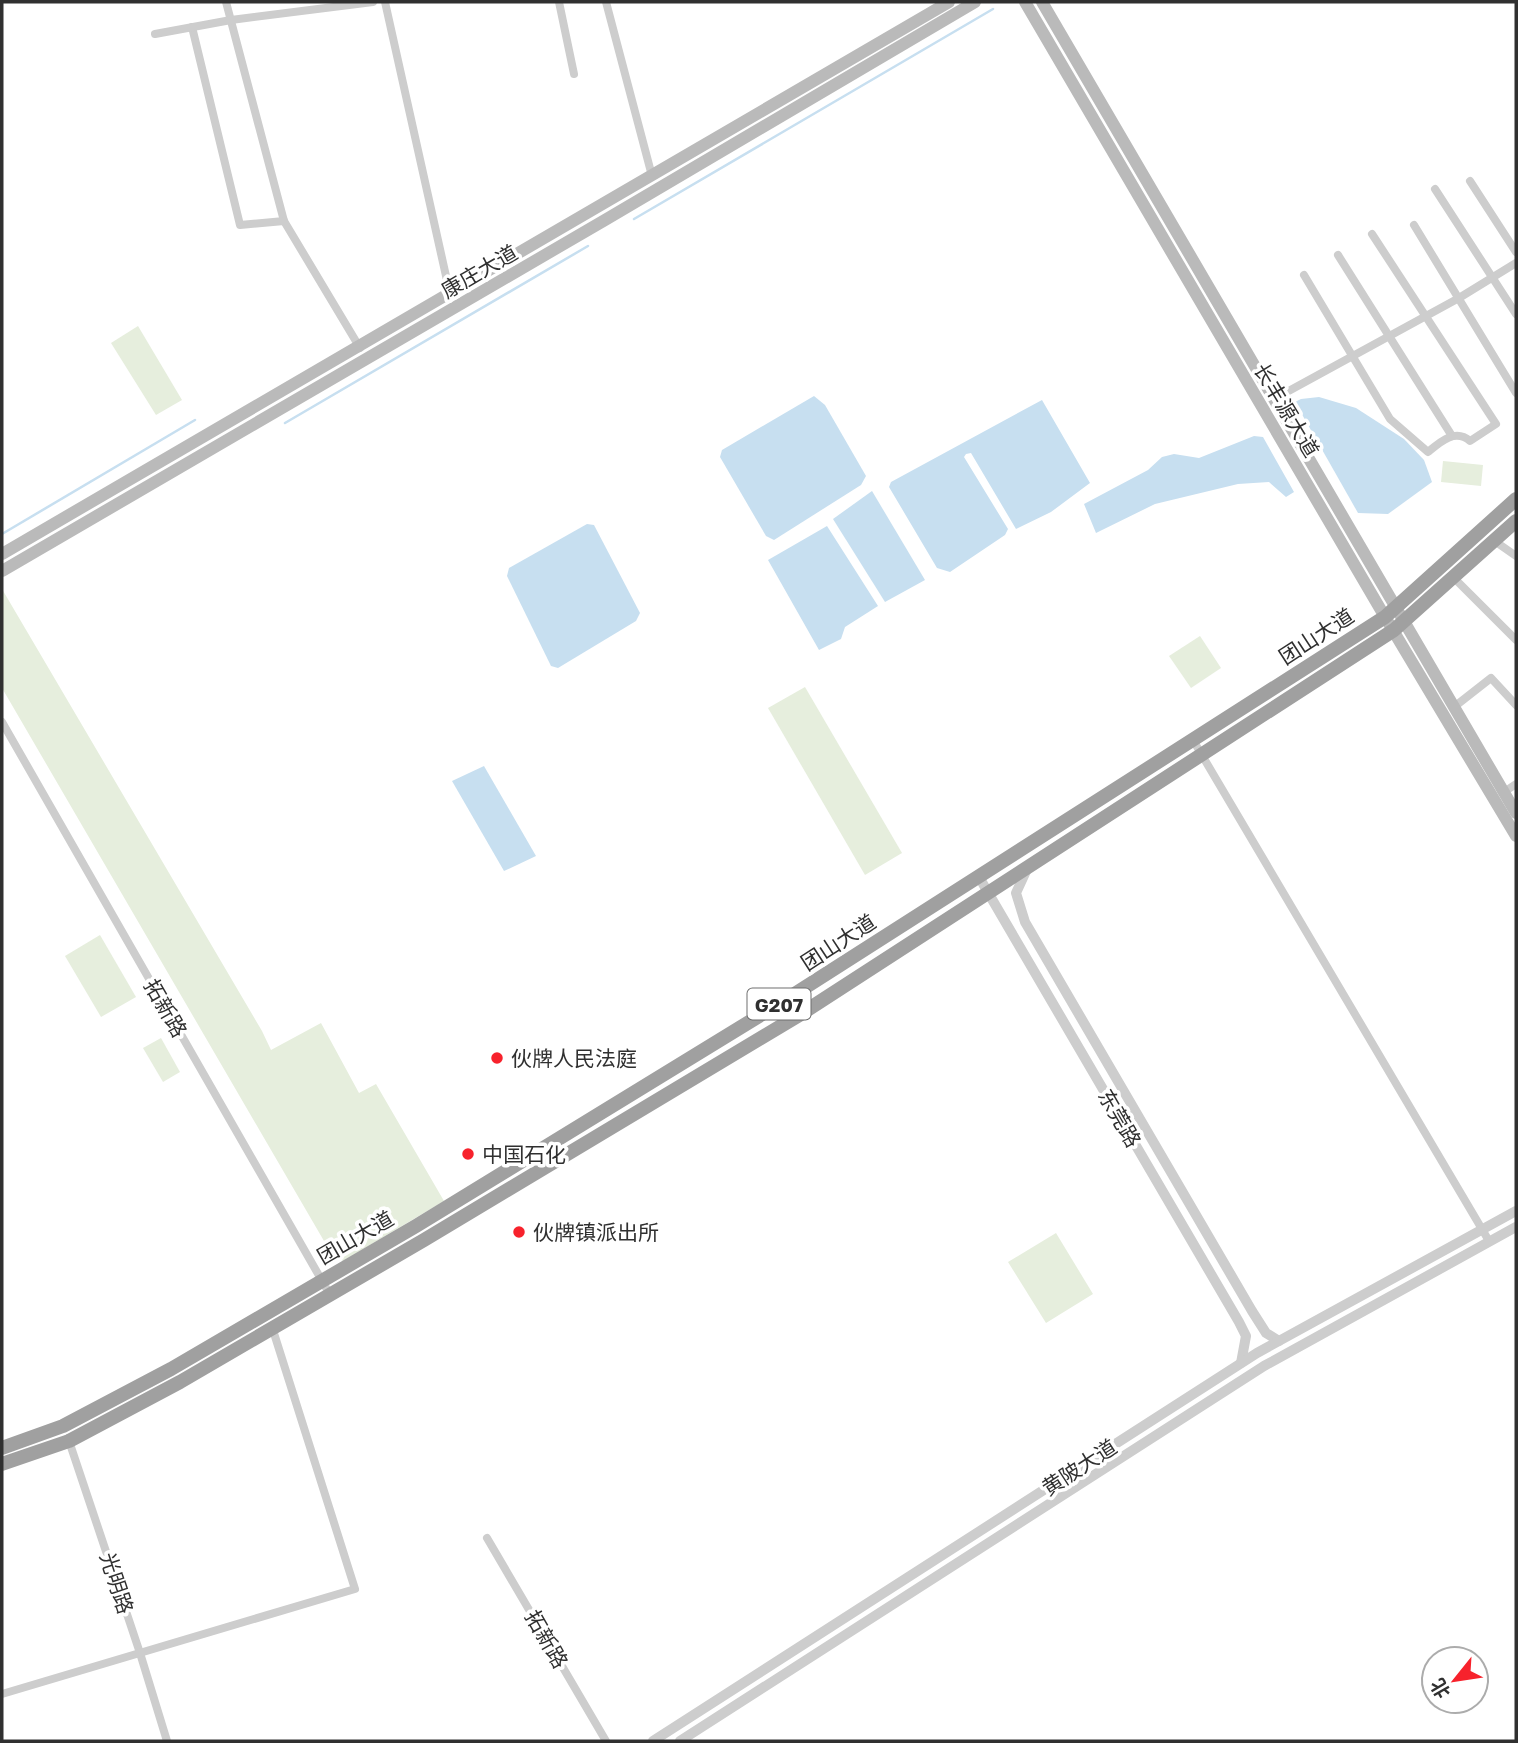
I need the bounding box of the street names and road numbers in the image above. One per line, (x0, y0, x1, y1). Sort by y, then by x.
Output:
street label: 康庄大道 (436, 239, 522, 303)
street label: 长丰源大道 (1249, 358, 1325, 462)
street label: 团山大道 (1274, 602, 1358, 670)
street label: 团山大道 (796, 908, 880, 976)
street label: 拓新路 (139, 974, 193, 1042)
road number: G207 (748, 988, 810, 1020)
street label: 东莞路 (1093, 1084, 1147, 1152)
street label: 团山大道 (312, 1205, 398, 1269)
street label: 黄陂大道 (1037, 1433, 1121, 1501)
street label: 光明路 (95, 1549, 139, 1617)
street label: 拓新路 (520, 1605, 574, 1673)

